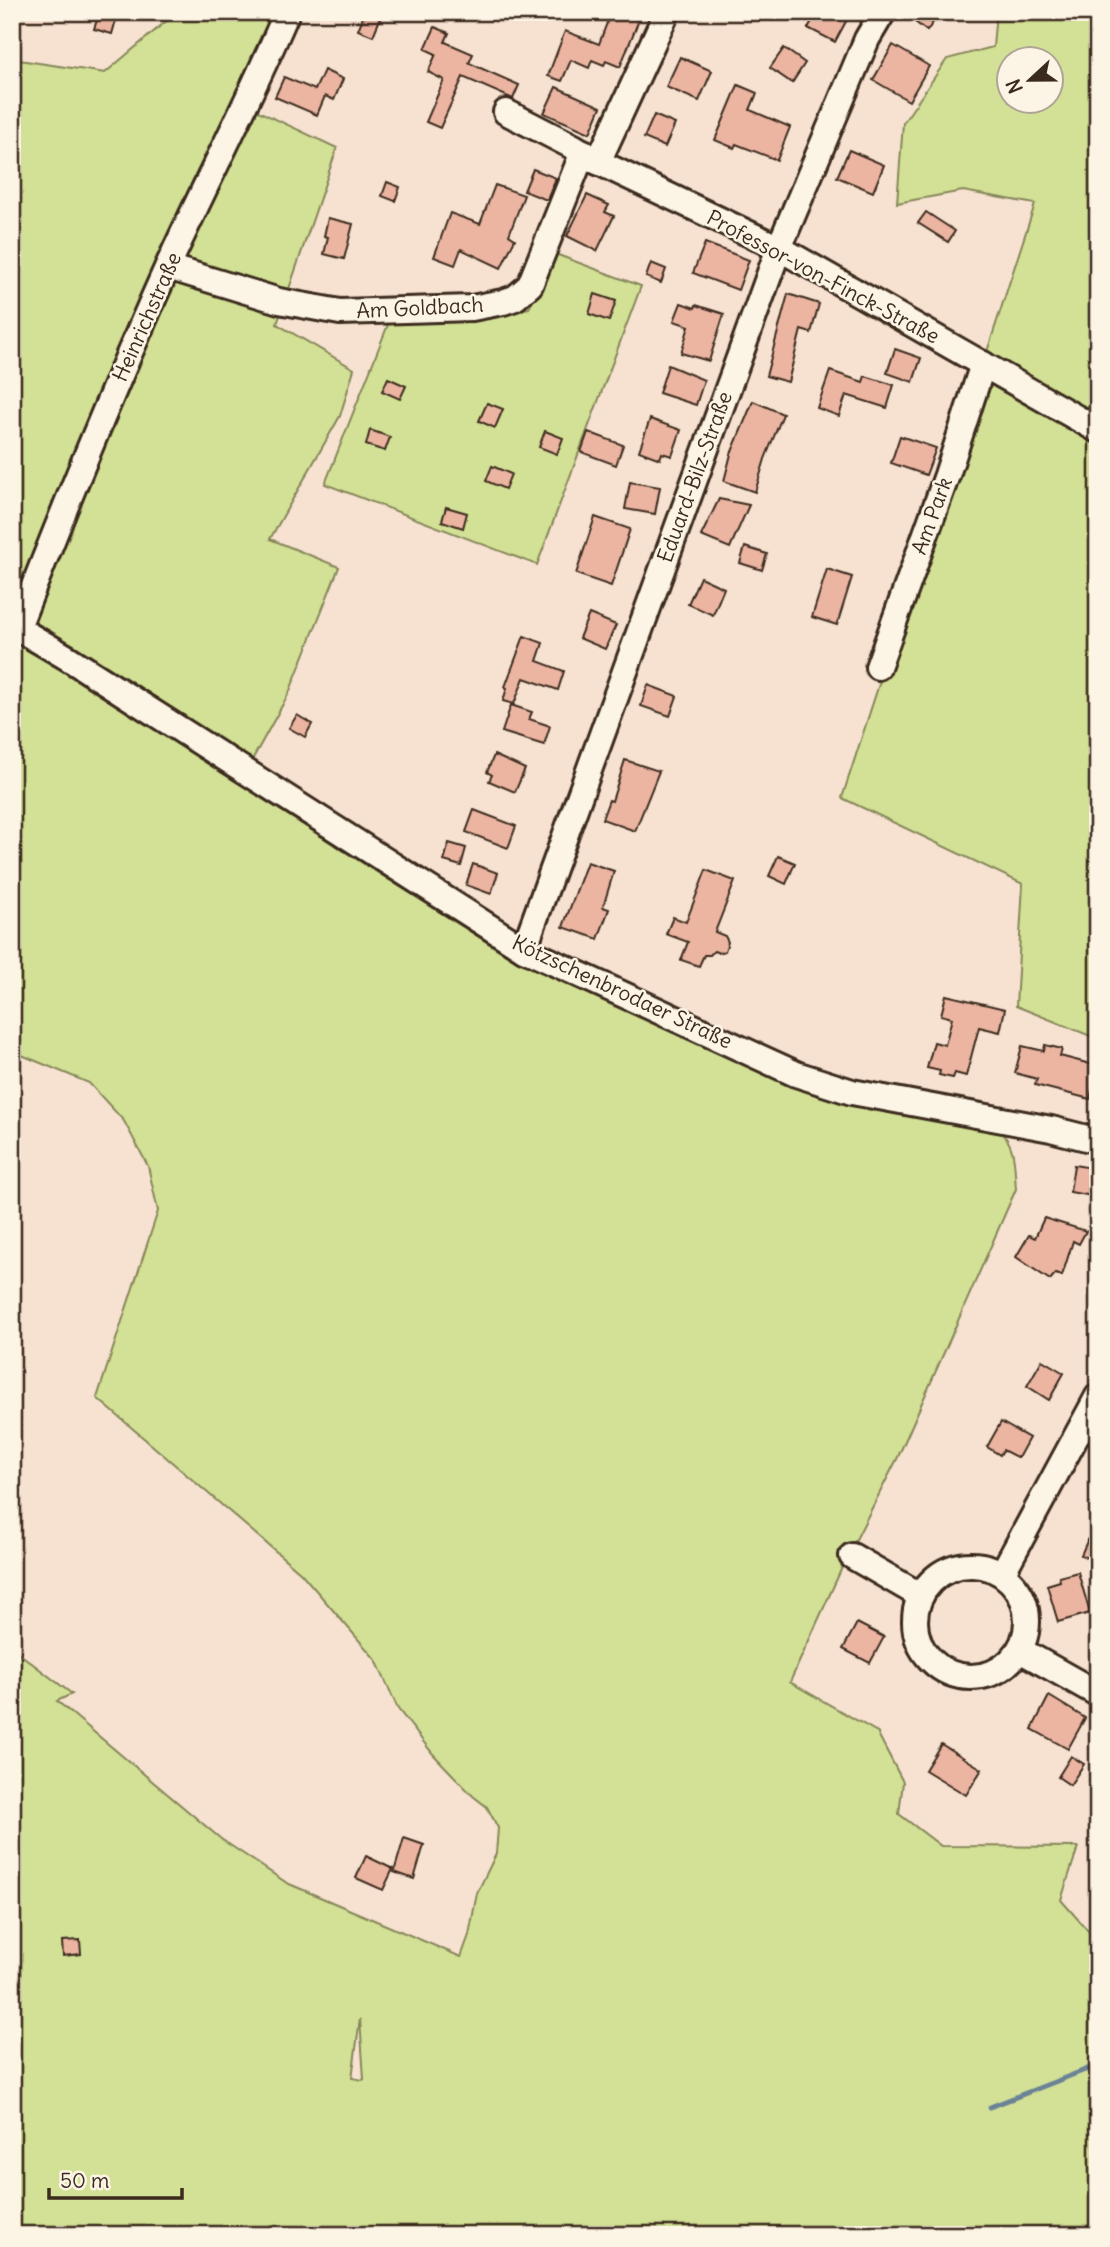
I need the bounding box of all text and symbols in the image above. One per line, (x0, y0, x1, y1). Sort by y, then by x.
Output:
north arrow (995, 46, 1064, 116)
text: N (1001, 76, 1028, 97)
street label: Professor-von-Finck-Straße (702, 204, 944, 349)
street label: Heinrichstraße (106, 248, 187, 386)
street label: Am Goldbach (356, 291, 484, 324)
street label: Eduard-Bilz-Straße (651, 388, 738, 566)
street label: Am Park (905, 473, 958, 558)
street label: Kötzschenbrodaer Straße (508, 929, 737, 1054)
scale bar (49, 2156, 182, 2200)
text: 50 m (60, 2167, 109, 2194)

